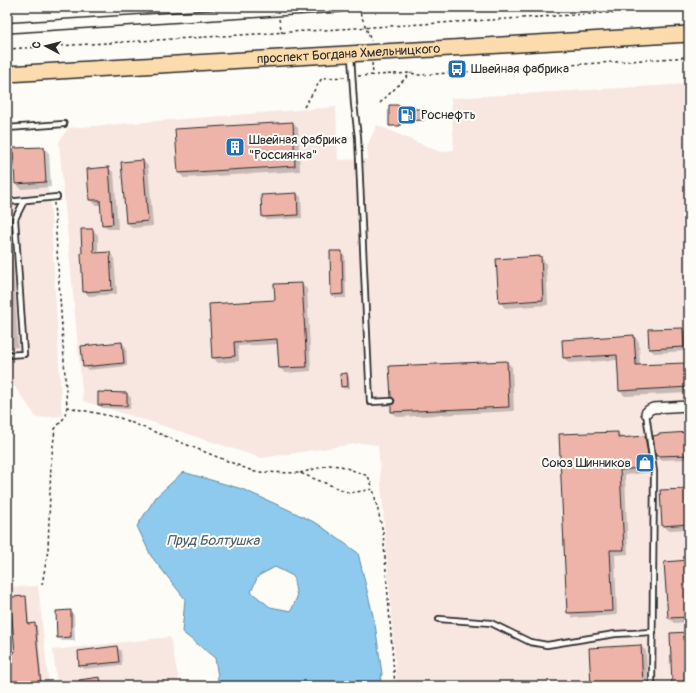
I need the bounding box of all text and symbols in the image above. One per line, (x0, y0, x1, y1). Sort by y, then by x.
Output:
north arrow (26, 26, 66, 66)
text: С (30, 40, 43, 49)
street label: проспект Богдана Хмельницкого (256, 41, 441, 67)
bus stop icon: Швейная фабрика (446, 58, 468, 80)
place label: Швейная фабрика (471, 61, 569, 77)
fuel station icon: Роснефть (396, 104, 418, 126)
place label: Роснефть (421, 107, 476, 123)
place label: Швейная фабрика "Россиянка" (249, 132, 347, 163)
building icon: Швейная фабрика "Россиянка" (224, 136, 246, 158)
shop icon: Союз Шинников (634, 452, 656, 474)
place label: Союз Шинников (542, 455, 631, 471)
water label: Пруд Болтушка (167, 532, 261, 549)

